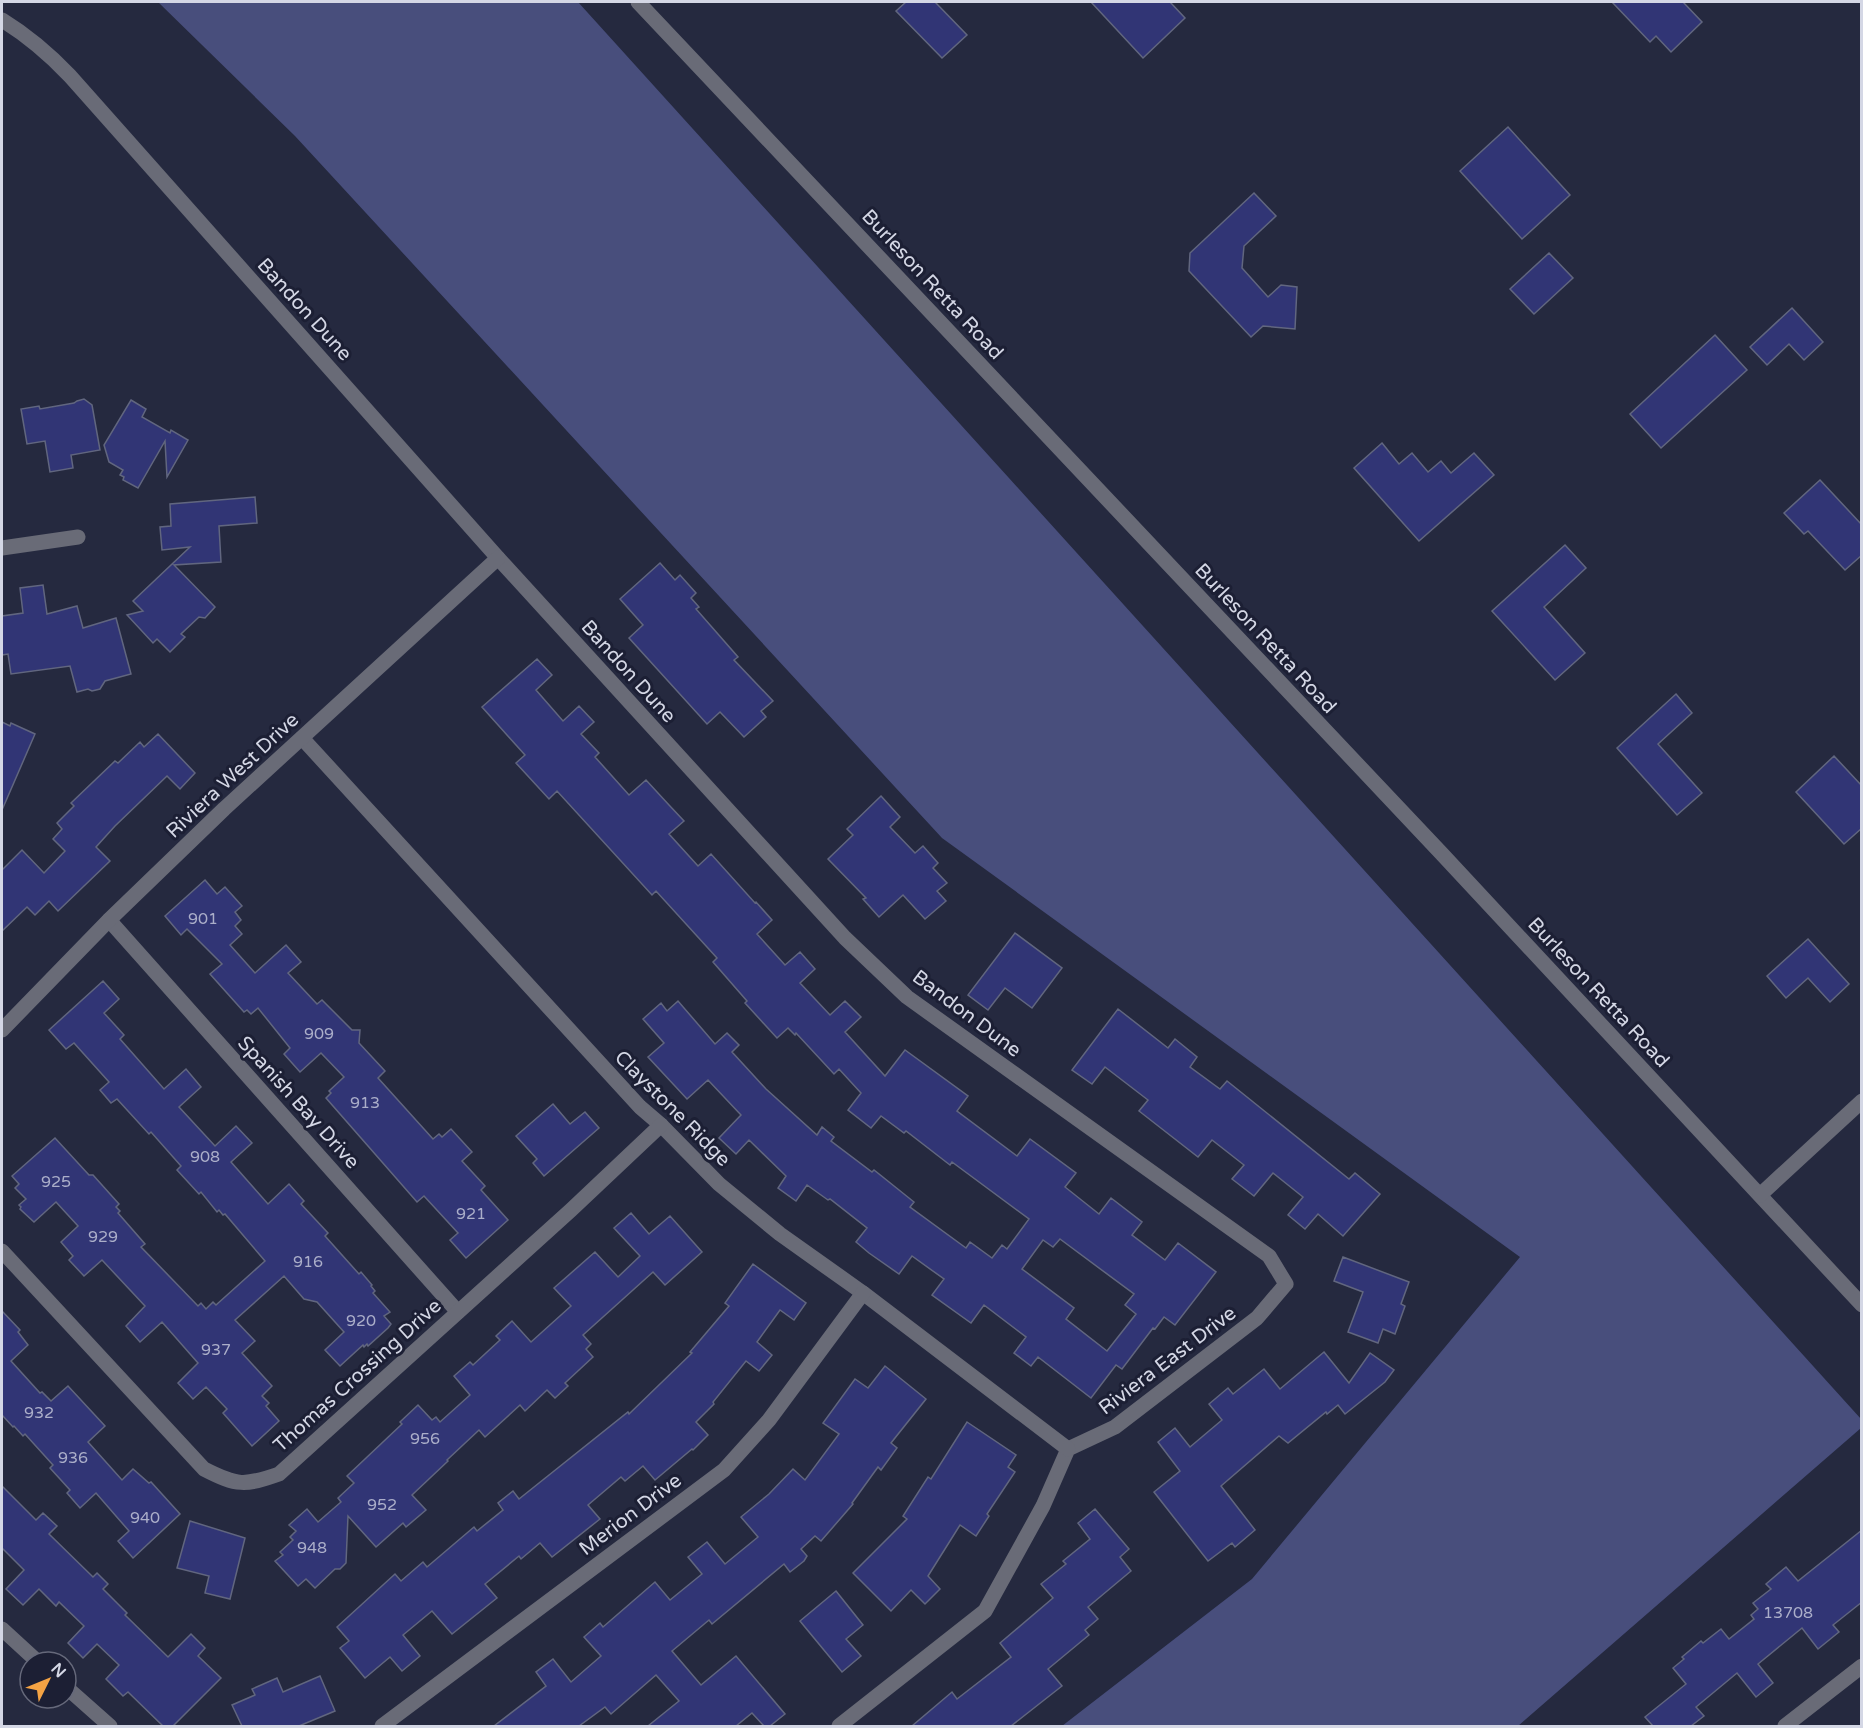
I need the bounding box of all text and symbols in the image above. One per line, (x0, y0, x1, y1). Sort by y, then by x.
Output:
street label: Burleson Retta Road (856, 205, 1008, 365)
street label: Bandon Dune (252, 253, 357, 366)
street label: Burleson Retta Road (1189, 559, 1341, 719)
street label: Bandon Dune (576, 615, 681, 728)
street label: Riviera West Drive (161, 708, 304, 843)
house number: 901 (188, 909, 218, 929)
street label: Burleson Retta Road (1522, 913, 1674, 1073)
street label: Bandon Dune (907, 965, 1026, 1062)
house number: 909 (304, 1024, 334, 1044)
street label: Spanish Bay Drive (232, 1031, 364, 1174)
street label: Claystone Ridge (609, 1046, 735, 1172)
house number: 913 (350, 1093, 380, 1113)
house number: 908 (190, 1147, 220, 1167)
house number: 925 (41, 1172, 71, 1192)
house number: 921 (456, 1204, 486, 1224)
house number: 929 (88, 1227, 118, 1247)
house number: 916 (293, 1252, 323, 1272)
street label: Thomas Crossing Drive (269, 1294, 447, 1457)
street label: Riviera East Drive (1094, 1301, 1241, 1420)
house number: 920 (346, 1311, 376, 1331)
house number: 937 (201, 1340, 231, 1360)
house number: 932 (24, 1403, 54, 1423)
house number: 956 (410, 1429, 440, 1449)
house number: 936 (58, 1448, 88, 1468)
street label: Merion Drive (575, 1469, 686, 1561)
house number: 952 (367, 1495, 397, 1515)
house number: 940 (130, 1508, 160, 1528)
house number: 948 (297, 1538, 327, 1558)
house number: 13708 (1763, 1603, 1813, 1623)
north arrow (18, 1650, 78, 1710)
text: N (47, 1659, 70, 1682)

